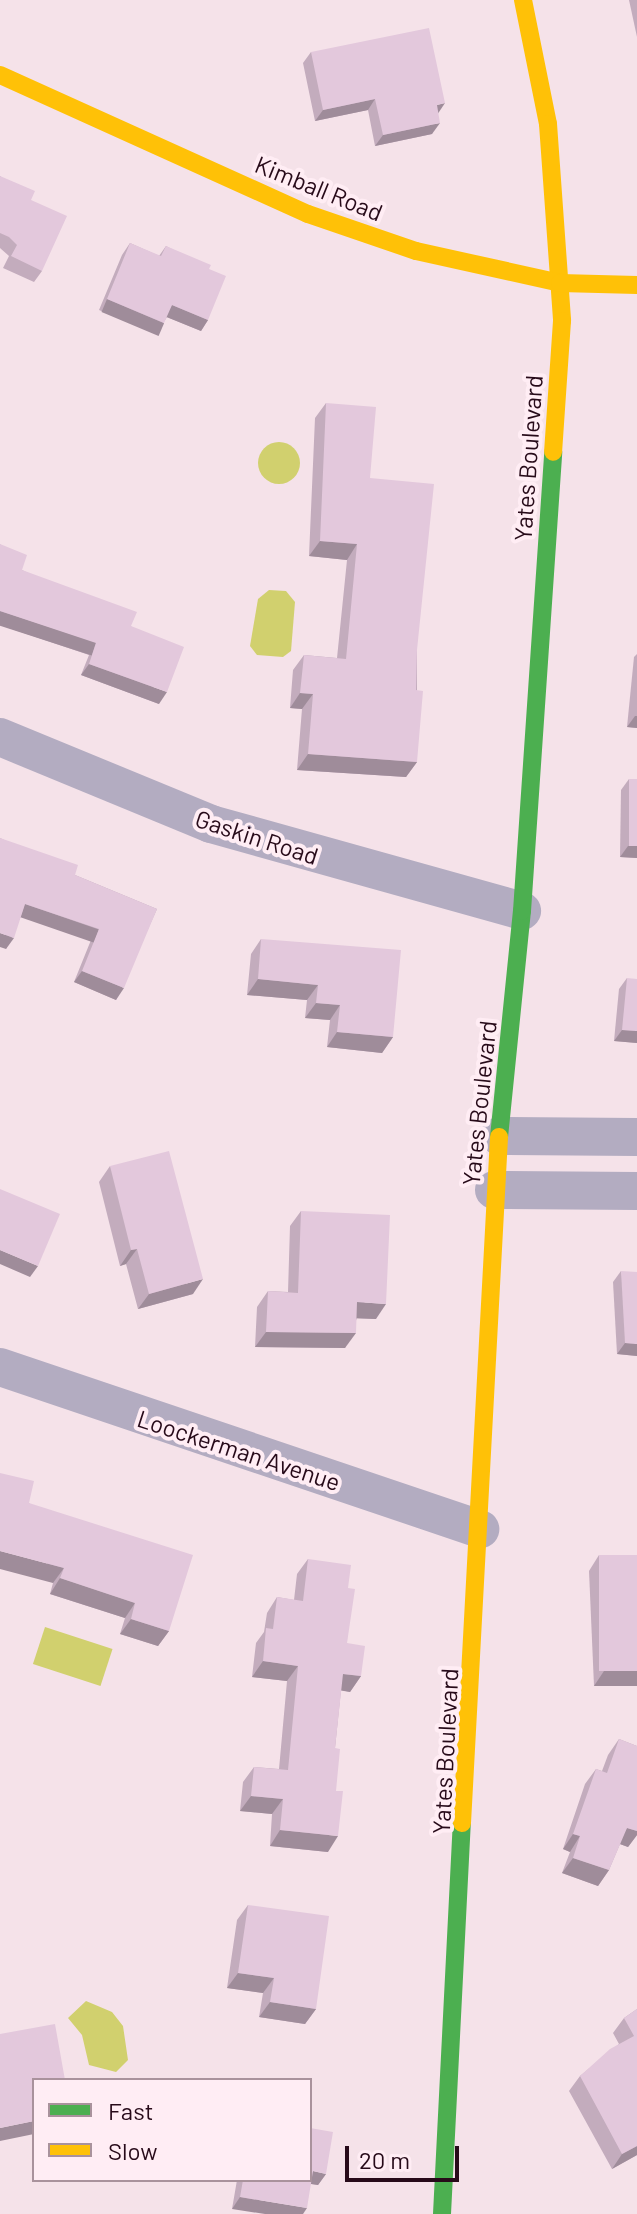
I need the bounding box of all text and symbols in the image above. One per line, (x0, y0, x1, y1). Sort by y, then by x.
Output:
street label: Kimball Road (251, 149, 387, 227)
street label: Yates Boulevard (508, 374, 548, 542)
street label: Gaskin Road (192, 804, 322, 870)
street label: Yates Boulevard (456, 1019, 502, 1187)
street label: Loockerman Avenue (134, 1404, 344, 1496)
street label: Yates Boulevard (426, 1667, 464, 1835)
legend (32, 2078, 312, 2182)
text: Fast (108, 2096, 153, 2125)
scale bar (349, 2130, 463, 2180)
text: Slow (108, 2136, 157, 2165)
text: 20 m (359, 2145, 410, 2174)

